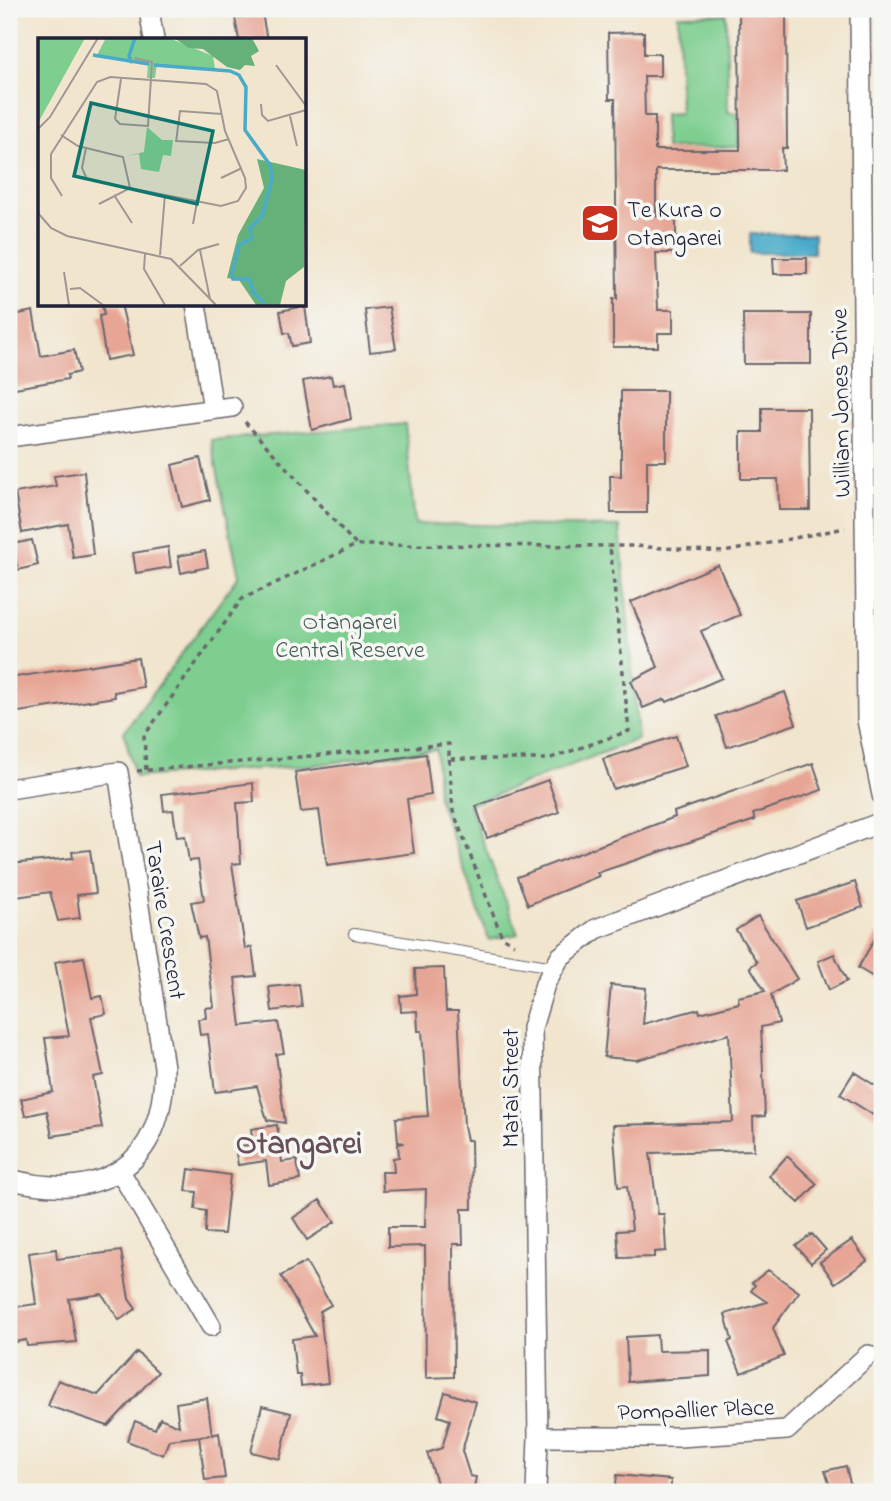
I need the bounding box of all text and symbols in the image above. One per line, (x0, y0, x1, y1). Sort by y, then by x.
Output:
inset map (38, 38, 306, 306)
place label: Te Kura o Otangarei (627, 194, 722, 257)
school or university icon: Te Kura o Otangarei (579, 202, 621, 244)
street label: William Jones Drive (823, 308, 862, 498)
park label: Otangarei Central Reserve (275, 606, 425, 669)
street label: Taraire Crescent (134, 838, 193, 1002)
street label: Matai Street (495, 1028, 530, 1148)
district label: Otangarei (236, 1122, 362, 1170)
street label: Pompallier Place (617, 1391, 775, 1432)

